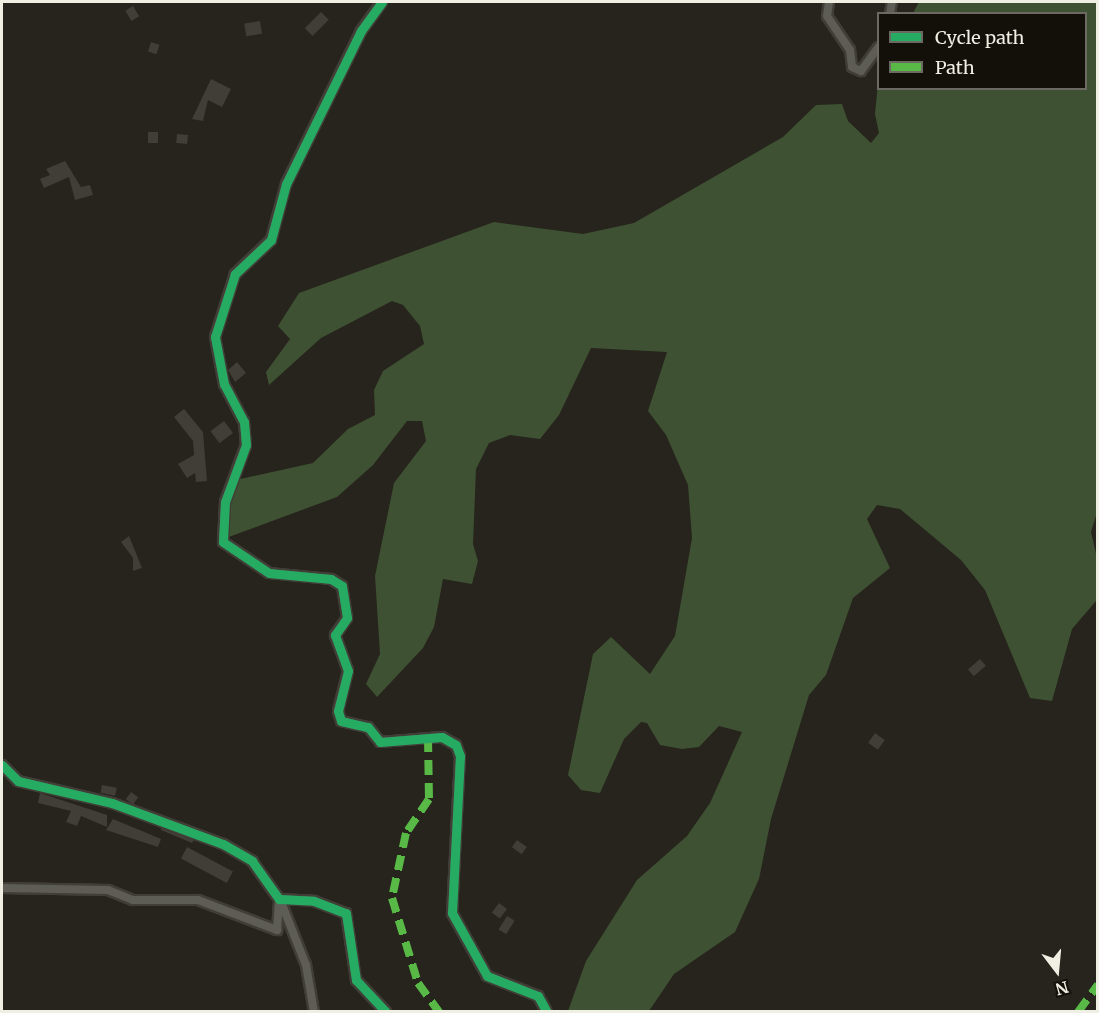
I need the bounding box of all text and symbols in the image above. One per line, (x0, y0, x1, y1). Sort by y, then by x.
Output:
legend (877, 12, 1087, 90)
text: Cycle path (935, 26, 1024, 49)
text: Path (935, 56, 975, 79)
north arrow (1027, 941, 1087, 1001)
text: N (1053, 977, 1071, 1000)

